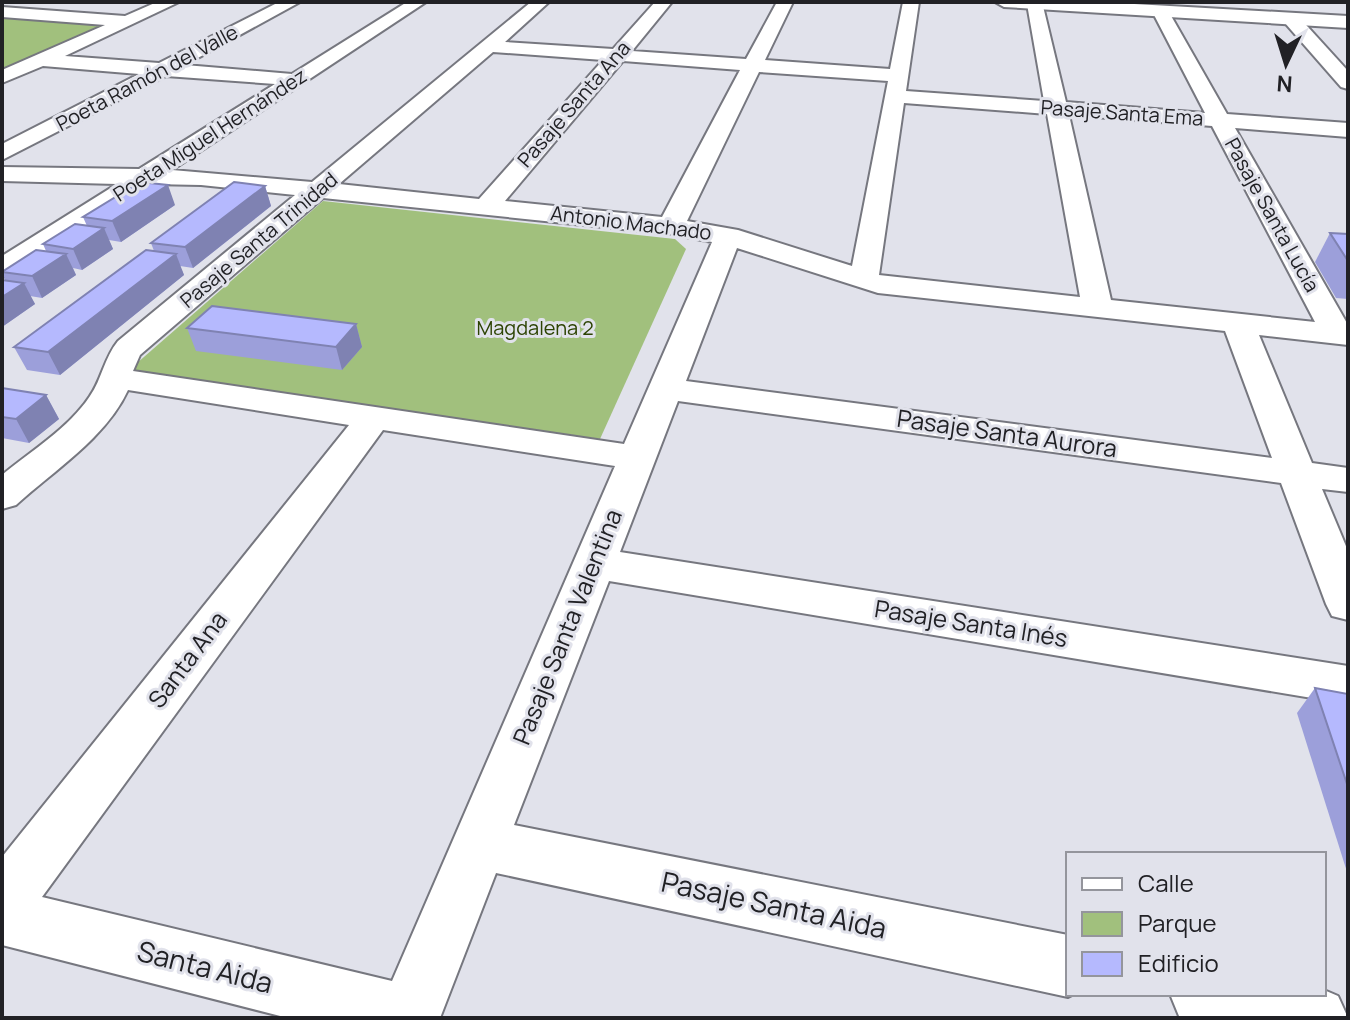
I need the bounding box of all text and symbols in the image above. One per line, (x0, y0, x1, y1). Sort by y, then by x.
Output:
street label: Poeta Ramón del Valle (51, 18, 243, 137)
north arrow (1246, 24, 1326, 104)
street label: Pasaje Santa Ana (511, 35, 636, 173)
street label: Poeta Miguel Hernández (108, 62, 312, 207)
text: N (1276, 68, 1294, 99)
street label: Pasaje Santa Ema (1040, 93, 1204, 132)
street label: Pasaje Santa Lucía (1219, 133, 1326, 297)
street label: Pasaje Santa Trinidad (174, 166, 343, 313)
street label: Antonio Machado (549, 199, 713, 246)
park label: Magdalena 2 (476, 314, 594, 341)
street label: Pasaje Santa Aurora (895, 401, 1119, 464)
street label: Pasaje Santa Valentina (504, 504, 629, 749)
street label: Pasaje Santa Inés (873, 591, 1070, 654)
street label: Santa Ana (140, 604, 234, 714)
legend (1066, 852, 1326, 996)
street label: Pasaje Santa Aida (658, 862, 890, 946)
text: Calle (1138, 866, 1194, 899)
text: Parque (1138, 906, 1216, 939)
street label: Santa Aida (134, 931, 277, 1001)
text: Edificio (1138, 946, 1219, 979)

